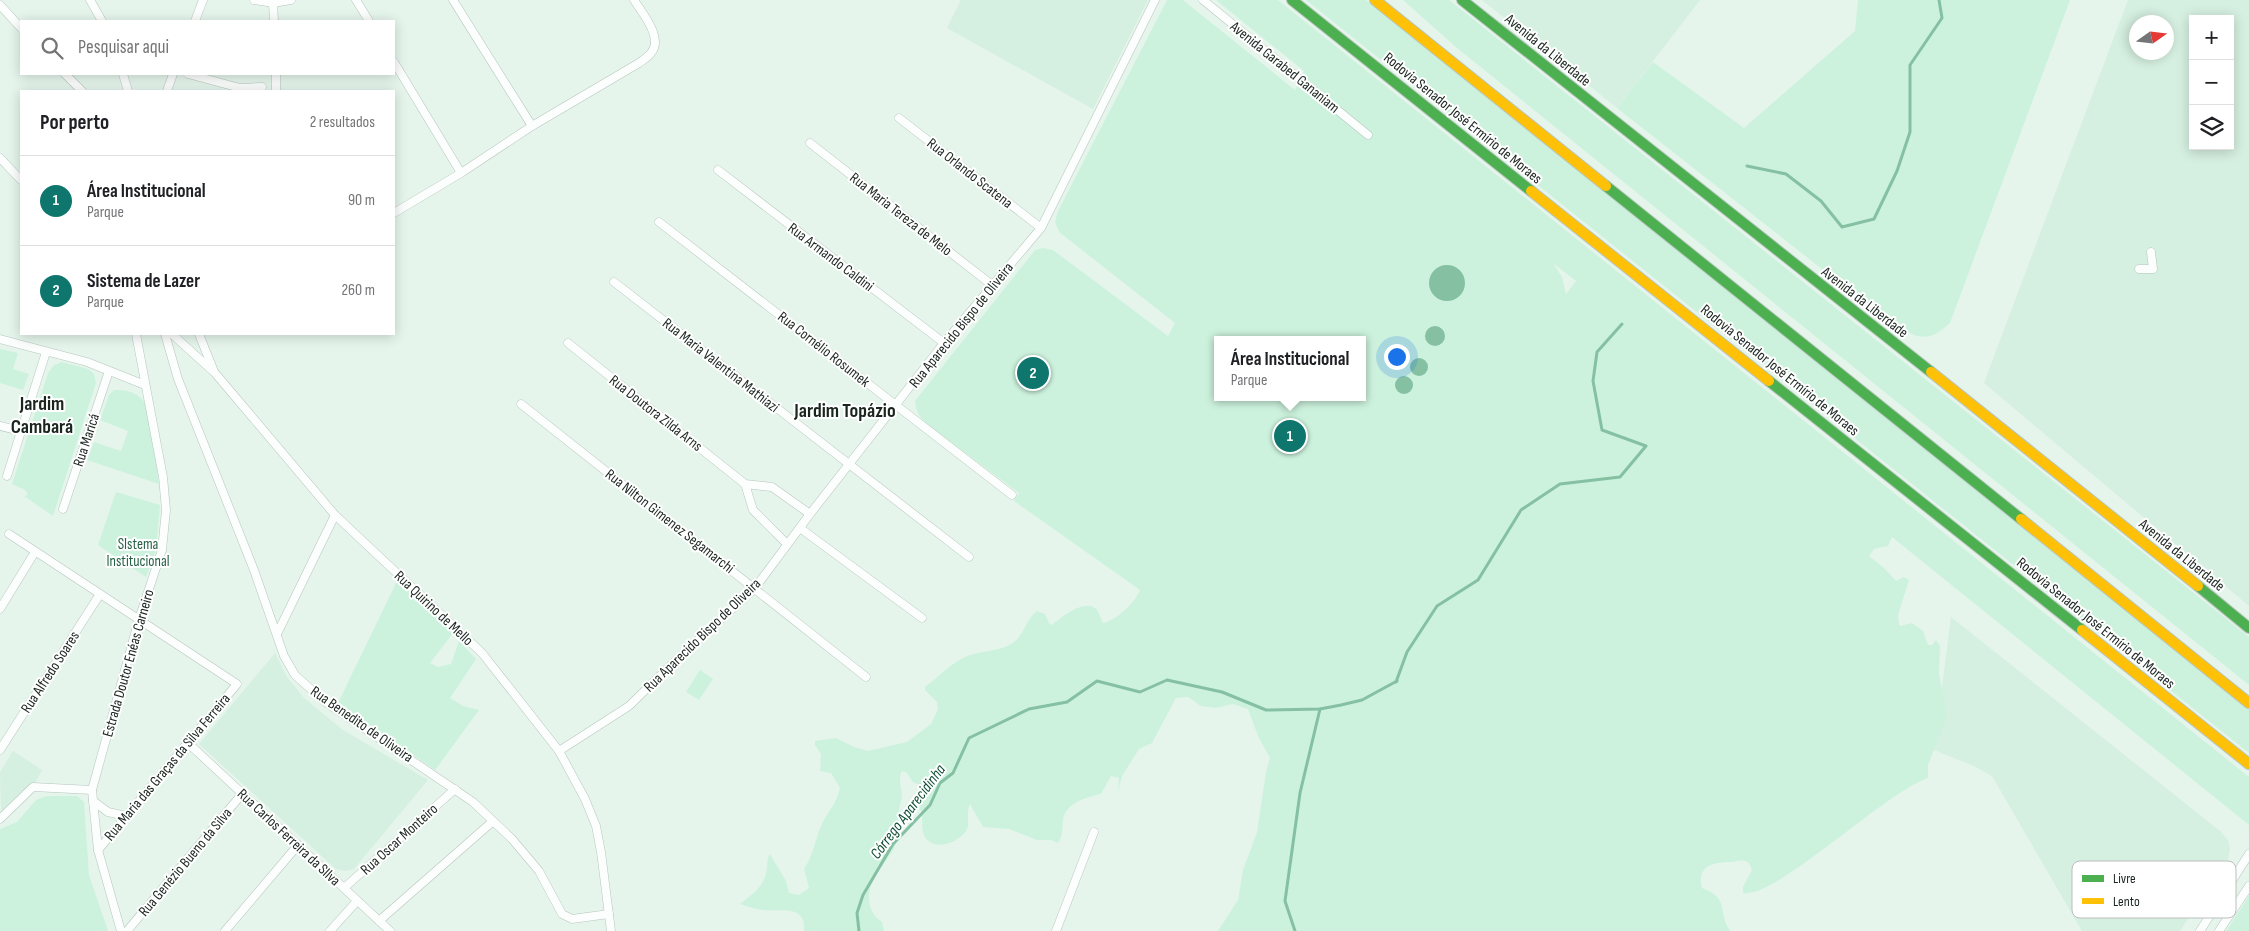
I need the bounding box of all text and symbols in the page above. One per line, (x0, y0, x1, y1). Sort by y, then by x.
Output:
street label: Avenida da Liberdade (1500, 9, 1594, 91)
north arrow (2129, 15, 2174, 60)
map controls (2189, 15, 2234, 150)
button: + (2189, 15, 2234, 60)
street label: Avenida Garabed Gananiam (1225, 17, 1343, 117)
search box (20, 20, 395, 75)
icon: search (38, 34, 66, 62)
text: Pesquisar aqui (78, 36, 169, 59)
street label: Rodovia Senador José Ermírio de Moraes (1380, 48, 1546, 188)
button: − (2189, 60, 2234, 105)
button: layers (2189, 105, 2234, 150)
text: Por perto (40, 110, 109, 135)
text: 2 resultados (310, 113, 375, 132)
street label: Rua Orlando Scatena (923, 134, 1017, 213)
street label: Rua Maria Tereza de Melo (846, 169, 956, 260)
text: Área Institucional (87, 180, 206, 203)
text: 1 (53, 191, 59, 210)
text: 90 m (348, 191, 375, 210)
text: Parque (87, 203, 124, 222)
street label: Rua Armando Caldini (784, 219, 878, 296)
street label: Rua Aparecido Bispo de Oliveira (905, 259, 1018, 392)
street label: Avenida da Liberdade (1817, 262, 1912, 342)
text: Sistema de Lazer (87, 270, 200, 293)
text: 2 (52, 281, 60, 300)
text: 260 m (341, 281, 375, 300)
text: Parque (87, 293, 124, 312)
street label: Rodovia Senador José Ermírio de Moraes (1697, 300, 1863, 440)
street label: Rua Cornélio Rosumek (774, 307, 874, 392)
street label: Rua Maria Valentina Mathiazi (658, 314, 783, 417)
popup (1214, 336, 1366, 401)
your location (1384, 344, 1410, 370)
text: Área Institucional (1231, 348, 1349, 371)
pin: 2 (1017, 354, 1049, 392)
street label: Rua Doutora Zilda Arns (605, 371, 706, 456)
text: Parque (1231, 371, 1267, 390)
district label: Jardim Cambará (11, 392, 73, 439)
district label: Jardim Topázio (793, 399, 896, 423)
street label: Rua Maricá (69, 411, 104, 469)
pin: 1 (1274, 417, 1306, 455)
street label: Rua Nilton Gimenez Segamarchi (601, 465, 738, 578)
street label: Avenida da Liberdade (2134, 514, 2228, 596)
park label: SIstema Institucional (106, 535, 170, 571)
street label: Rodovia Senador José Ermírio de Moraes (2013, 553, 2179, 693)
street label: Rua Quirino de Mello (390, 567, 477, 650)
street label: Rua Aparecido Bispo de Oliveira (640, 574, 765, 696)
street label: Estrada Doutor Enéas Carneiro (98, 587, 159, 739)
street label: Rua Alfredo Soares (17, 628, 84, 717)
street label: Rua Benedito de Oliveira (307, 682, 417, 767)
street label: Rua Maria das Graças da Silva Ferreira (100, 690, 235, 845)
water label: Córrego Aparecidinha (866, 760, 950, 863)
street label: Rua Carlos Ferreira da SIlva (233, 785, 344, 890)
street label: Rua Oscar Monteiro (357, 800, 442, 879)
street label: Rua Genézio Bueno da Silva (134, 804, 236, 920)
legend (2072, 861, 2236, 918)
text: Livre (2113, 870, 2136, 887)
text: Lento (2113, 893, 2140, 910)

